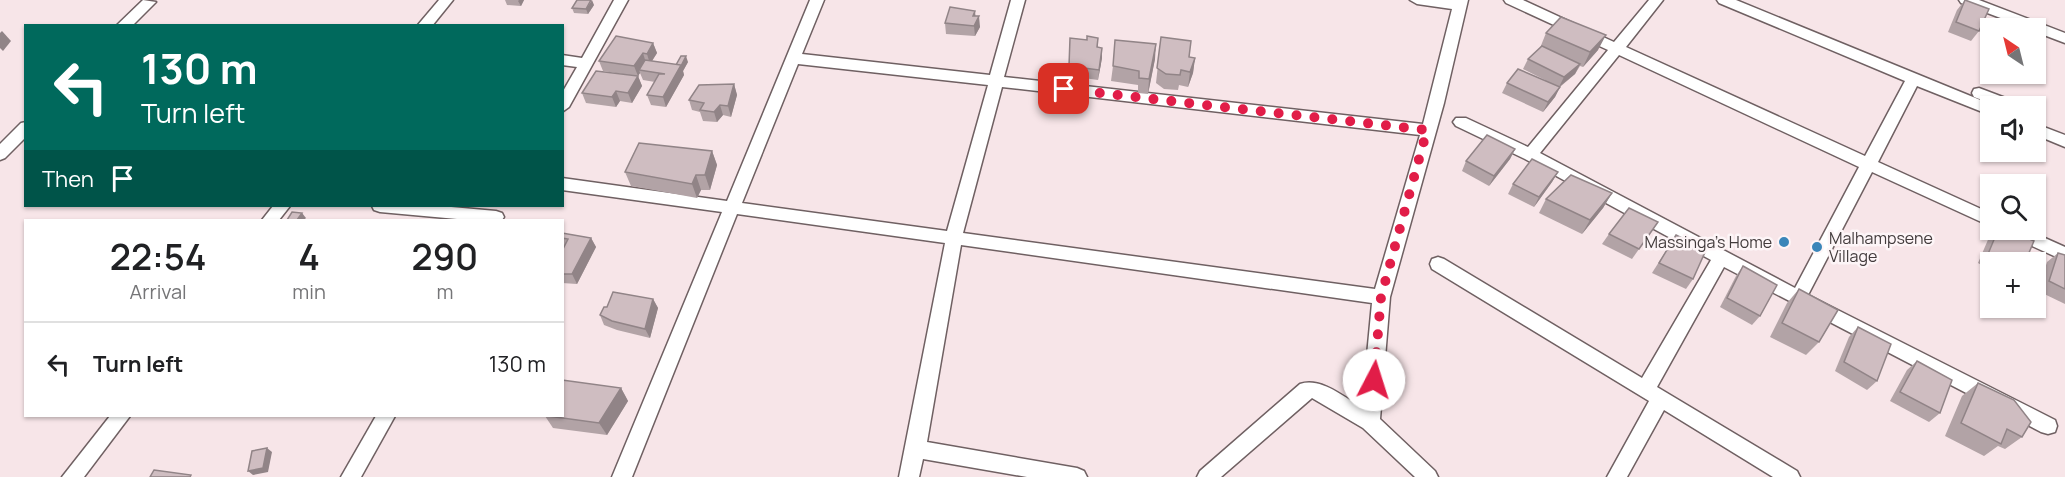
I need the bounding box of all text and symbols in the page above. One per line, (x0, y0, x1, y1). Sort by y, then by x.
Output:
north arrow (1980, 18, 2046, 84)
map controls (1980, 18, 2046, 318)
text: 130 m (141, 39, 258, 97)
icon: left (42, 48, 120, 126)
pin (1038, 63, 1089, 114)
icon: arrive (1047, 72, 1080, 105)
text: Turn left (141, 94, 245, 131)
button: sound (1980, 96, 2046, 162)
icon: arrive (106, 162, 139, 195)
text: Then (42, 164, 94, 194)
button: search (1980, 174, 2046, 240)
place label: Malhampsene Village (1829, 227, 1933, 267)
place label: Massinga's Home (1645, 231, 1772, 253)
text: 22:54 (110, 232, 207, 281)
text: 4 (298, 232, 320, 281)
text: 290 (412, 232, 478, 281)
marker: Massinga's Home (1777, 235, 1791, 249)
marker: Malhampsene Village (1810, 240, 1824, 254)
button: + (1980, 252, 2046, 318)
text: Arrival (130, 278, 187, 305)
text: min (292, 278, 326, 305)
text: m (436, 278, 453, 305)
icon: left (42, 348, 75, 381)
position arrow (1342, 348, 1406, 412)
text: Turn left (93, 349, 183, 379)
text: 130 m (489, 349, 546, 379)

